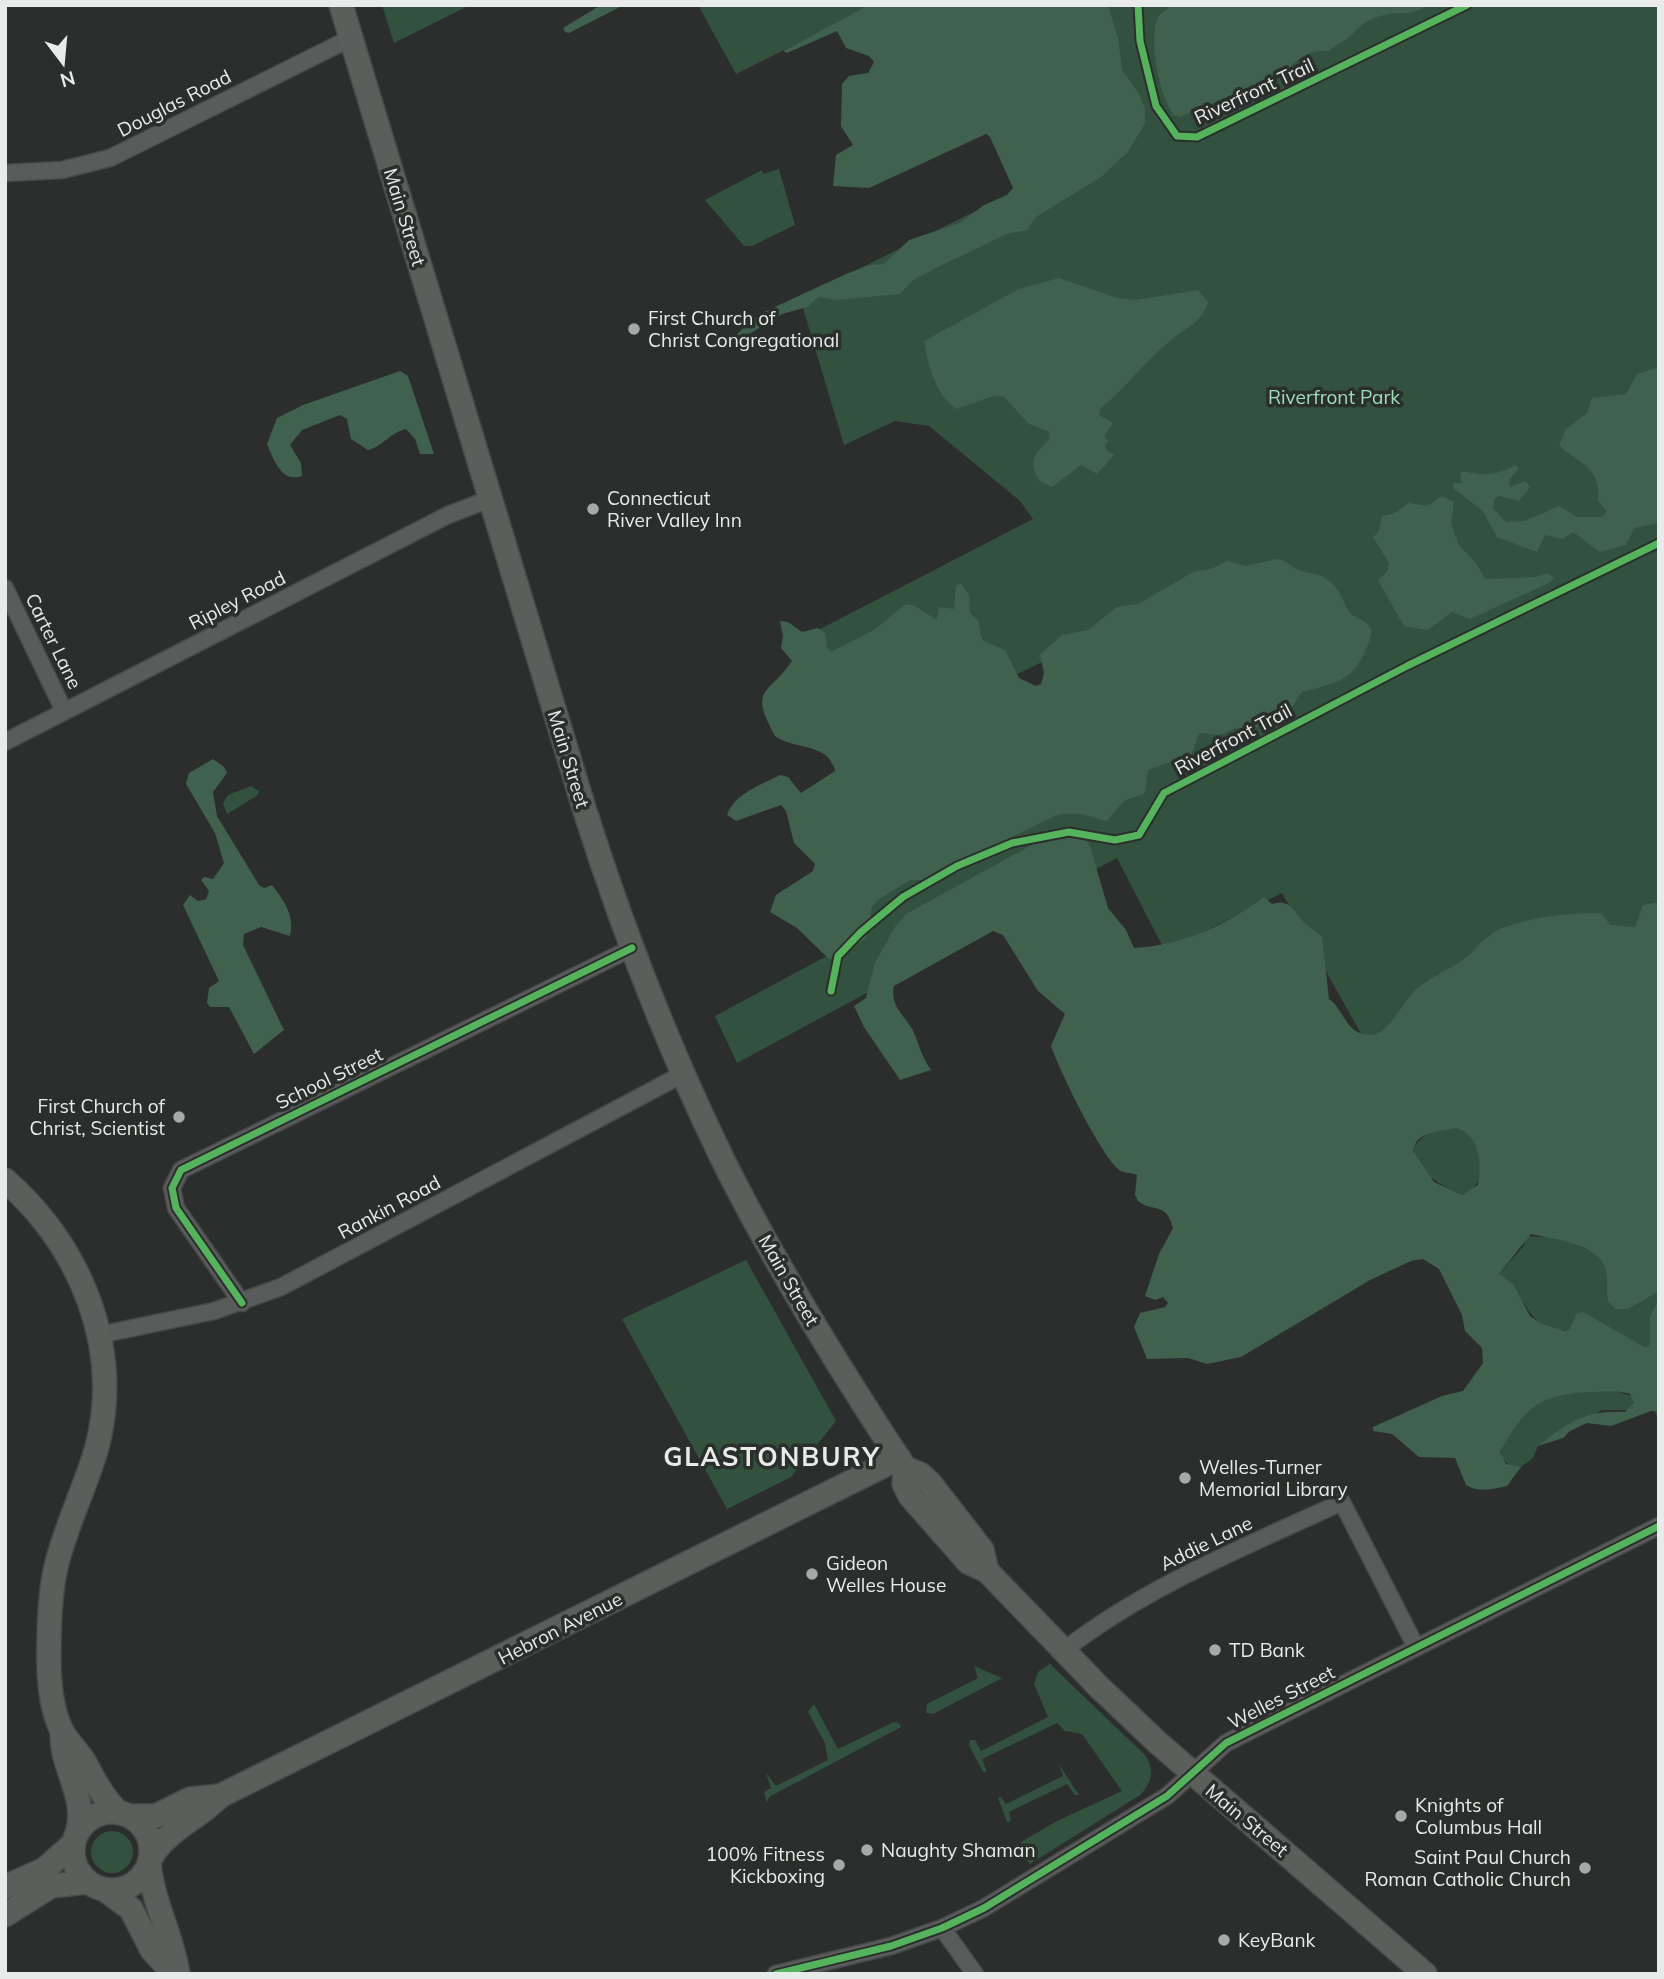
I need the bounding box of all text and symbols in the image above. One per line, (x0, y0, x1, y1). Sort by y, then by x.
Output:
north arrow (28, 28, 98, 98)
street label: Riverfront Trail (1190, 53, 1318, 129)
street label: Douglas Road (113, 64, 235, 142)
text: N (57, 66, 78, 93)
street label: Main Street (379, 165, 431, 269)
place label: First Church of Christ Congregational (648, 306, 839, 352)
marker: First Church of Christ Congregational (626, 321, 642, 337)
park label: Riverfront Park (1268, 385, 1400, 409)
place label: Connecticut River Valley Inn (607, 486, 742, 532)
marker: Connecticut River Valley Inn (585, 501, 601, 517)
street label: Ripley Road (185, 565, 289, 635)
street label: Carter Lane (21, 589, 87, 693)
street label: Riverfront Trail (1170, 698, 1296, 780)
street label: Main Street (543, 707, 595, 811)
street label: School Street (272, 1042, 387, 1114)
place label: First Church of Christ, Scientist (30, 1094, 166, 1140)
marker: First Church of Christ, Scientist (171, 1109, 187, 1125)
street label: Rankin Road (334, 1170, 444, 1244)
street label: Main Street (753, 1230, 825, 1330)
district label: GLASTONBURY (663, 1440, 881, 1473)
place label: Welles-Turner Memorial Library (1199, 1455, 1348, 1501)
marker: Welles-Turner Memorial Library (1177, 1470, 1193, 1486)
street label: Addie Lane (1156, 1510, 1256, 1576)
place label: Gideon Welles House (826, 1551, 946, 1597)
marker: Gideon Welles House (804, 1566, 820, 1582)
street label: Hebron Avenue (494, 1586, 626, 1670)
place label: TD Bank (1229, 1638, 1305, 1662)
marker: TD Bank (1207, 1642, 1223, 1658)
street label: Welles Street (1224, 1660, 1339, 1734)
street label: Main Street (1201, 1778, 1294, 1862)
place label: Knights of Columbus Hall (1415, 1793, 1542, 1839)
marker: Knights of Columbus Hall (1393, 1808, 1409, 1824)
place label: Naughty Shaman (881, 1838, 1036, 1862)
place label: 100% Fitness Kickboxing (706, 1842, 825, 1888)
marker: Naughty Shaman (859, 1842, 875, 1858)
place label: Saint Paul Church Roman Catholic Church (1365, 1845, 1571, 1891)
marker: 100% Fitness Kickboxing (831, 1857, 847, 1873)
marker: Saint Paul Church Roman Catholic Church (1577, 1860, 1593, 1876)
place label: KeyBank (1238, 1928, 1316, 1952)
marker: KeyBank (1216, 1932, 1232, 1948)

